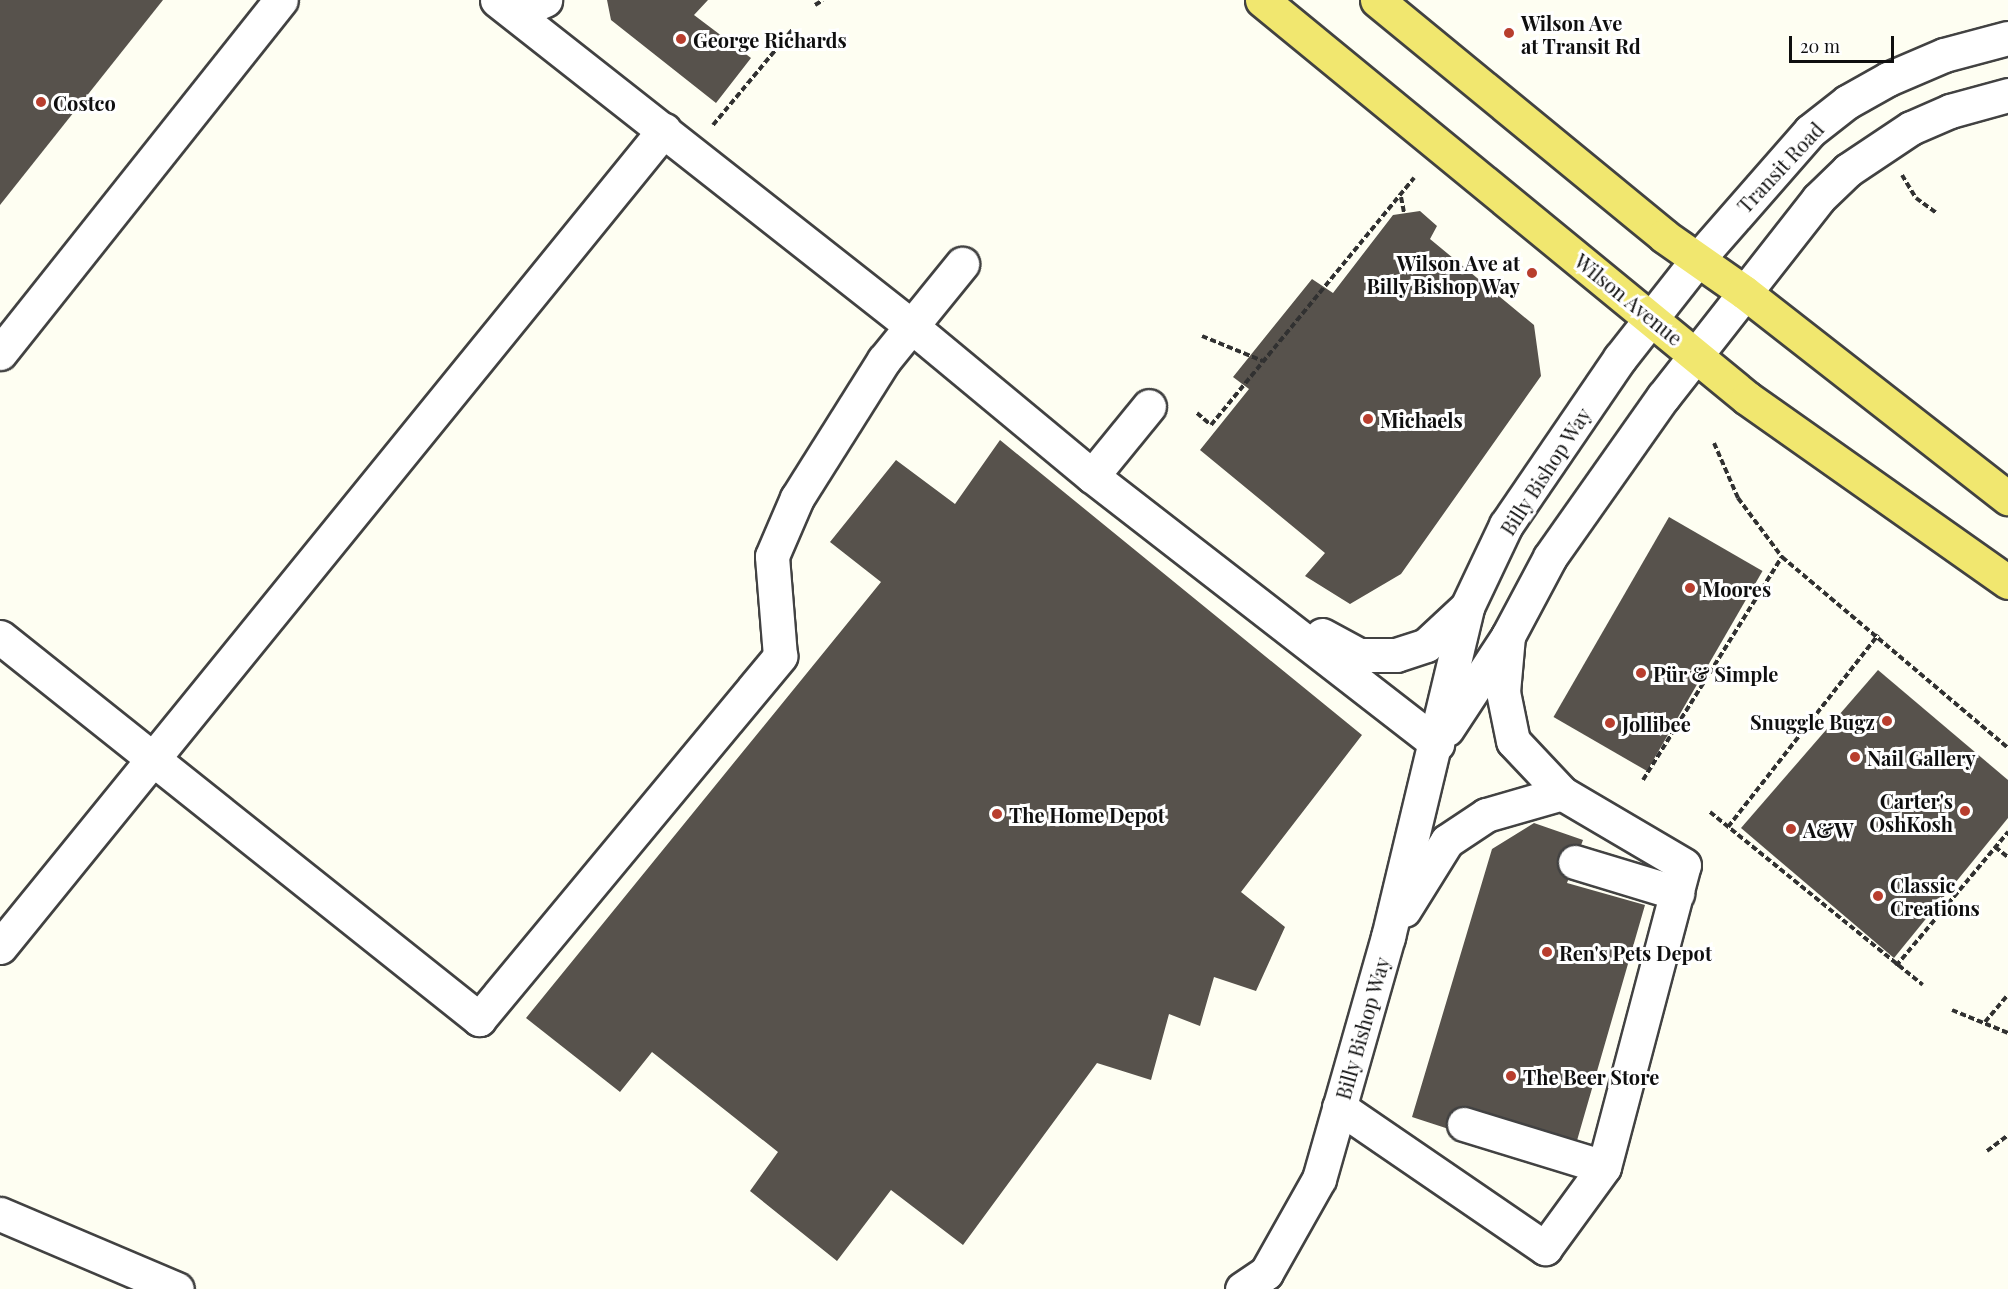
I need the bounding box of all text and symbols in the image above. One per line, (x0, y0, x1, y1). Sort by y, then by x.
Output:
place label: Wilson Ave at Transit Rd (1521, 10, 1641, 57)
scale bar (1792, 24, 1897, 62)
marker: Wilson Ave at Transit Rd (1502, 26, 1516, 40)
place label: George Richards (693, 27, 847, 51)
marker: George Richards (674, 32, 688, 46)
text: 20 m (1800, 34, 1840, 58)
place label: Costco (53, 90, 116, 114)
marker: Costco (34, 95, 48, 109)
street label: Transit Road (1732, 117, 1828, 217)
street label: Wilson Avenue (1570, 248, 1688, 350)
place label: Wilson Ave at Billy Bishop Way (1365, 250, 1520, 297)
marker: Wilson Ave at Billy Bishop Way (1525, 266, 1539, 280)
street label: Billy Bishop Way (1495, 402, 1595, 540)
place label: Michaels (1380, 407, 1463, 431)
marker: Michaels (1361, 412, 1375, 426)
place label: Moores (1702, 576, 1771, 600)
marker: Moores (1683, 581, 1697, 595)
place label: Pür & Simple (1653, 661, 1779, 685)
marker: Pür & Simple (1634, 666, 1648, 680)
place label: Snuggle Bugz (1750, 709, 1875, 733)
place label: Jollibee (1622, 711, 1691, 735)
marker: Snuggle Bugz (1880, 714, 1894, 728)
marker: Jollibee (1603, 716, 1617, 730)
place label: Nail Gallery (1867, 745, 1976, 769)
marker: Nail Gallery (1848, 750, 1862, 764)
place label: Carter's OshKosh (1869, 788, 1953, 835)
place label: The Home Depot (1009, 802, 1165, 826)
marker: Carter's OshKosh (1958, 804, 1972, 818)
marker: The Home Depot (990, 807, 1004, 821)
place label: A&W (1803, 817, 1854, 841)
marker: A&W (1784, 822, 1798, 836)
place label: Classic Creations (1890, 873, 1980, 920)
marker: Classic Creations (1871, 889, 1885, 903)
place label: Ren's Pets Depot (1559, 940, 1712, 964)
marker: Ren's Pets Depot (1540, 945, 1554, 959)
street label: Billy Bishop Way (1330, 953, 1394, 1103)
place label: The Beer Store (1523, 1064, 1660, 1088)
marker: The Beer Store (1504, 1069, 1518, 1083)

